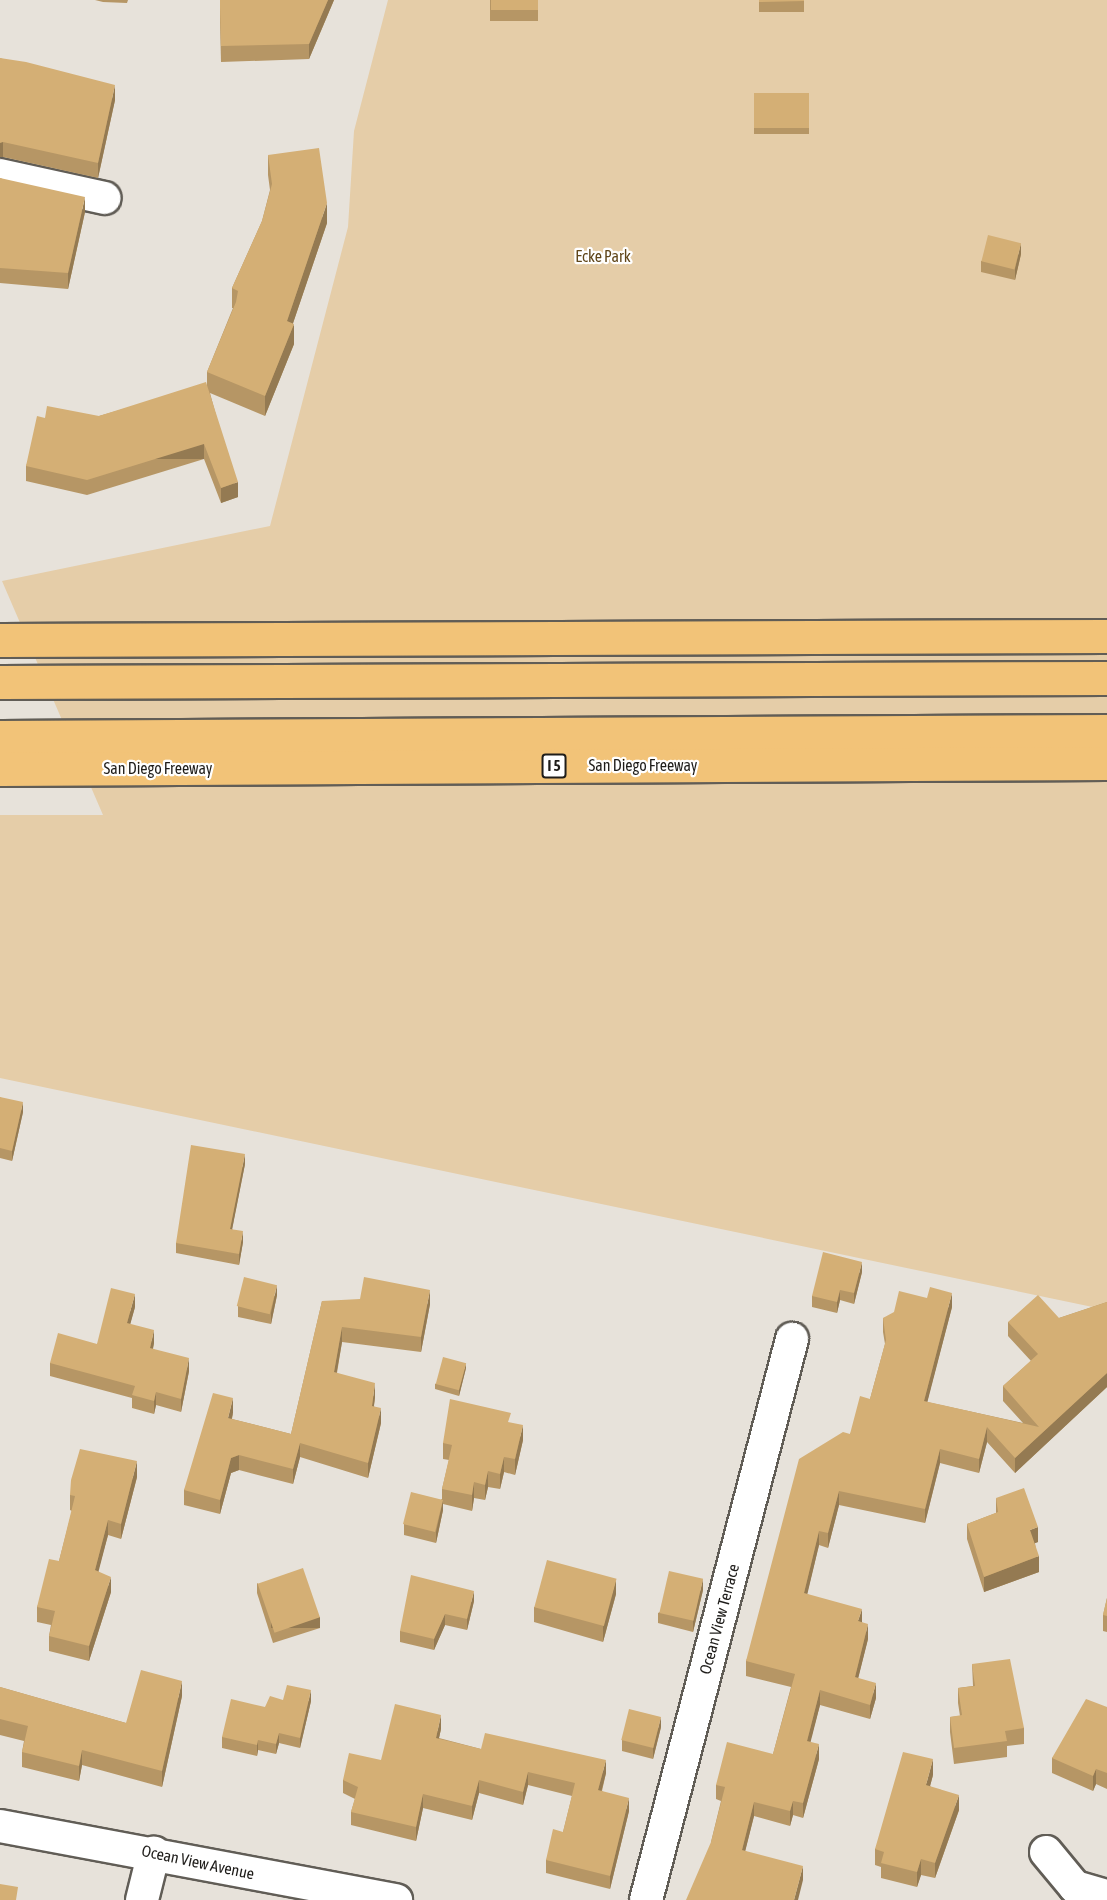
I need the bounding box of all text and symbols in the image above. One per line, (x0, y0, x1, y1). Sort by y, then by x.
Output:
park label: Ecke Park (575, 246, 631, 266)
road number: I 5 (540, 754, 568, 778)
street label: San Diego Freeway (589, 755, 697, 775)
street label: San Diego Freeway (104, 758, 212, 778)
street label: Ocean View Terrace (695, 1562, 743, 1676)
street label: Ocean View Avenue (140, 1841, 256, 1883)

